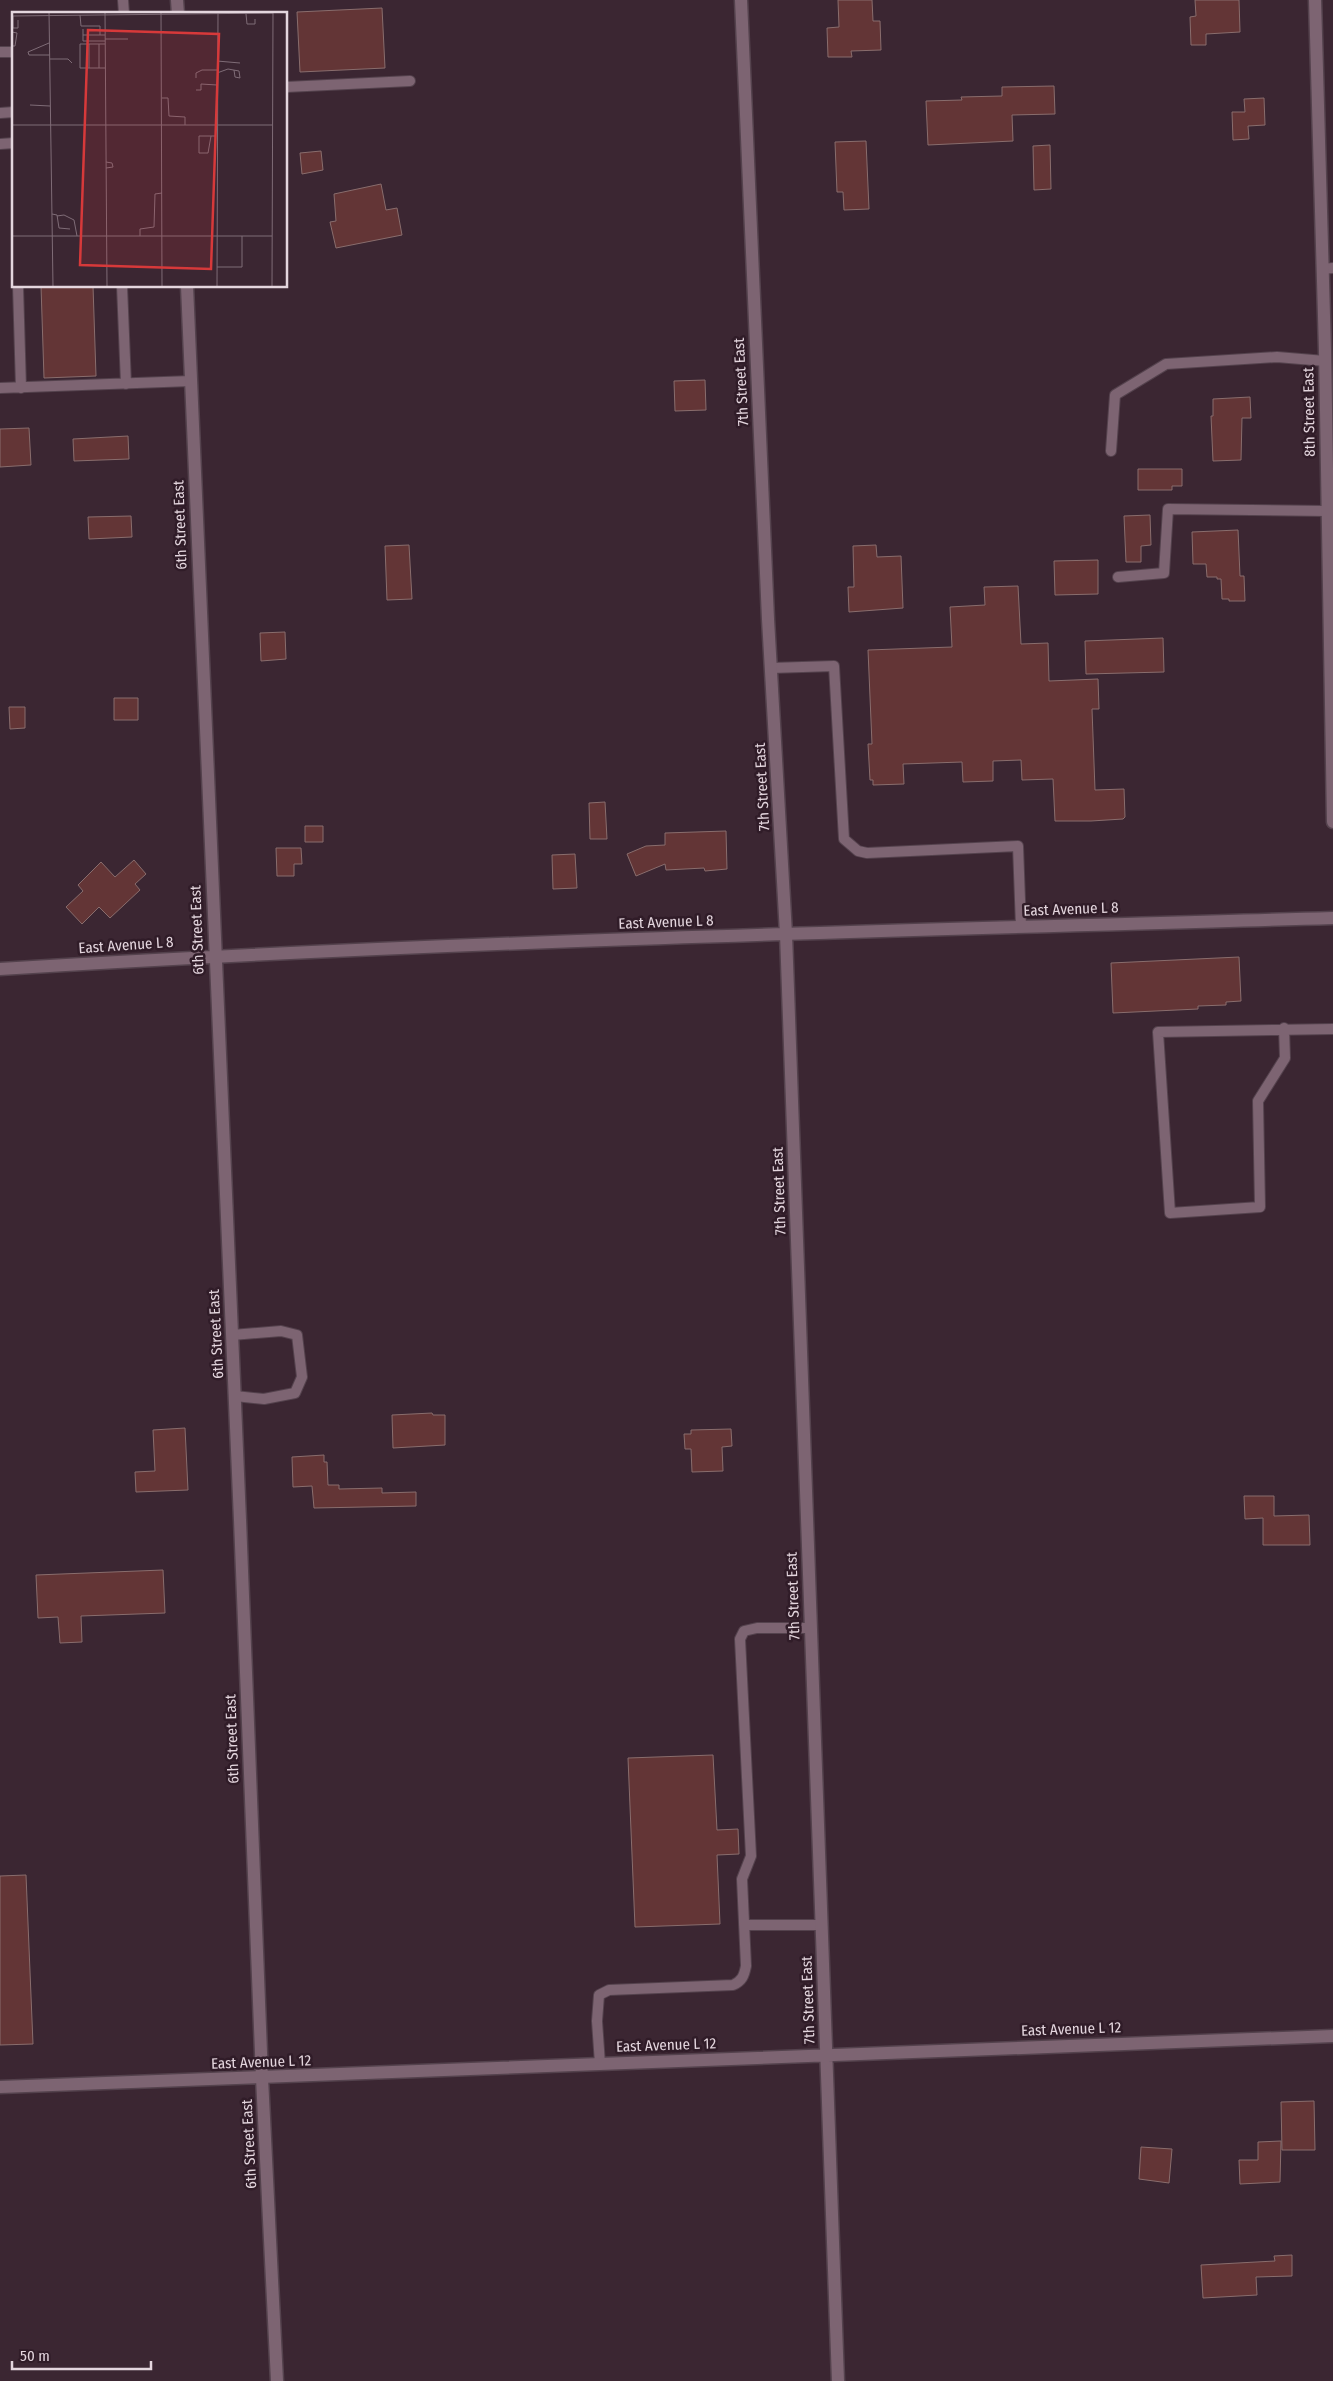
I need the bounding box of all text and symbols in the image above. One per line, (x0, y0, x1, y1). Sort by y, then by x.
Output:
inset map (12, 12, 288, 288)
street label: 7th Street East (730, 337, 752, 427)
street label: 8th Street East (1299, 367, 1319, 457)
street label: 6th Street East (169, 480, 191, 570)
street label: 7th Street East (751, 742, 773, 832)
street label: 6th Street East (186, 885, 208, 975)
street label: East Avenue L 8 (1023, 898, 1119, 920)
street label: East Avenue L 8 (618, 911, 714, 933)
street label: East Avenue L 8 (78, 933, 174, 957)
street label: 7th Street East (768, 1147, 790, 1235)
street label: 6th Street East (205, 1289, 227, 1379)
street label: 7th Street East (782, 1552, 804, 1640)
street label: 6th Street East (221, 1694, 243, 1784)
street label: 7th Street East (797, 1956, 819, 2044)
street label: East Avenue L 12 (1021, 2018, 1122, 2040)
street label: East Avenue L 12 (616, 2034, 717, 2056)
street label: East Avenue L 12 (211, 2051, 312, 2073)
street label: 6th Street East (238, 2099, 260, 2189)
scale bar (12, 2338, 151, 2370)
text: 50 m (20, 2347, 50, 2365)

